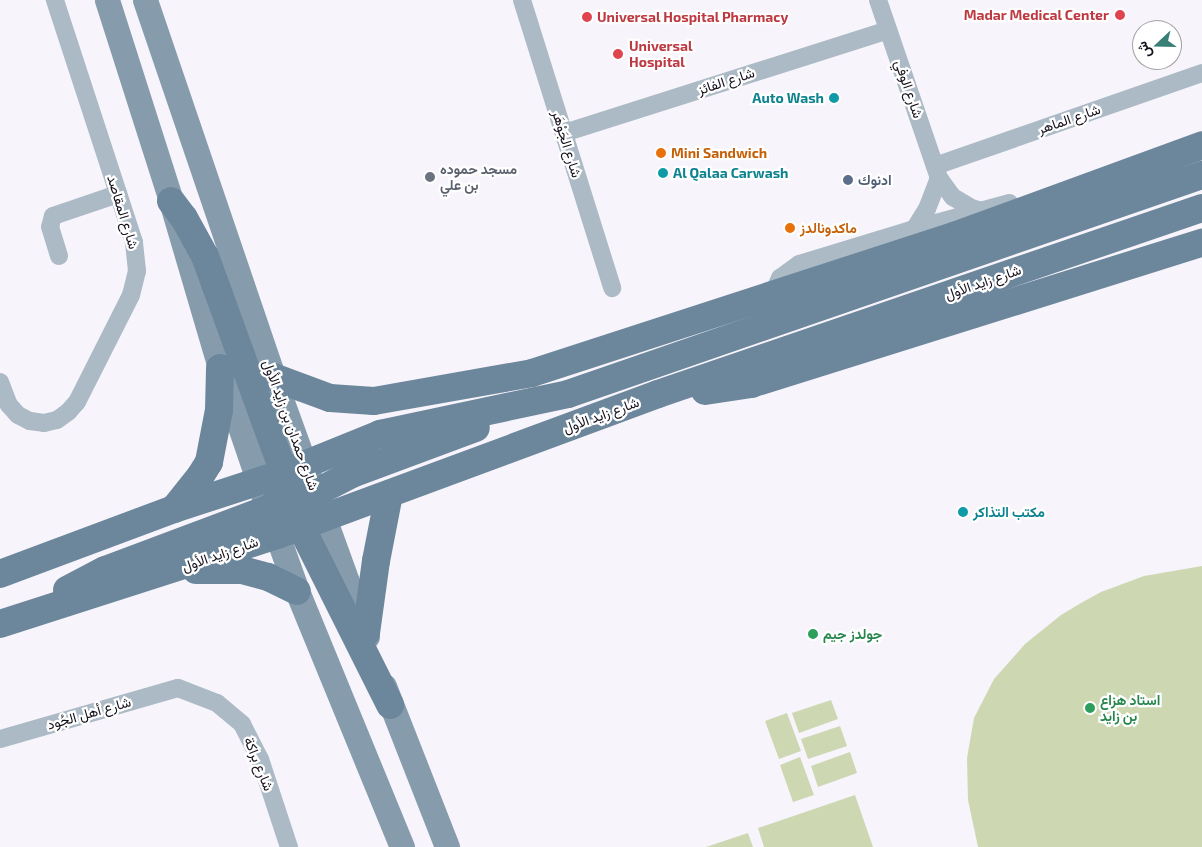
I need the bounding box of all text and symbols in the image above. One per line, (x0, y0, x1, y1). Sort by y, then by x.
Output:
place label: Madar Medical Center (963, 7, 1109, 23)
marker: Madar Medical Center (1113, 8, 1127, 22)
place label: Universal Hospital Pharmacy (597, 9, 789, 25)
marker: Universal Hospital Pharmacy (581, 11, 593, 23)
north arrow (1132, 20, 1182, 70)
place label: Universal Hospital (629, 38, 693, 70)
text: ش (1133, 39, 1154, 61)
marker: Universal Hospital (611, 47, 625, 61)
street label: شارع الوفي (891, 58, 927, 120)
street label: شارع الفائز (695, 64, 757, 98)
place label: Auto Wash (752, 90, 824, 106)
marker: Auto Wash (828, 92, 840, 104)
street label: شارع الماهر (1035, 100, 1103, 138)
street label: شارع الجَوْهَر (549, 108, 585, 180)
place label: Mini Sandwich (671, 145, 767, 161)
marker: Mini Sandwich (655, 147, 667, 159)
place label: مسجد حموده بن علي (440, 161, 517, 193)
place label: Al Qalaa Carwash (673, 165, 789, 181)
marker: Al Qalaa Carwash (657, 167, 669, 179)
marker: مسجد حموده بن علي (424, 171, 436, 183)
place label: ادنوك (858, 172, 892, 188)
street label: شارع المقاصد (104, 173, 142, 251)
marker: ادنوك (842, 174, 854, 186)
place label: ماكدونالدز (800, 220, 857, 236)
marker: ماكدونالدز (784, 222, 796, 234)
street label: شارع زايد الأول (943, 261, 1023, 303)
street label: شارع حمدان بن زايد الأول (260, 357, 322, 493)
street label: شارع زايد الأول (561, 393, 641, 437)
place label: مكتب التذاكر (973, 504, 1045, 520)
marker: مكتب التذاكر (957, 506, 969, 518)
street label: شارع زايد الأول (180, 533, 260, 575)
place label: جولدز جيم (823, 626, 882, 642)
marker: جولدز جيم (807, 628, 819, 640)
place label: استاد هزاع بن زايد (1100, 692, 1160, 724)
street label: شارع أهل الجُود (45, 693, 133, 733)
marker: استاد هزاع بن زايد (1084, 702, 1096, 714)
street label: شارع براكة (241, 735, 277, 793)

